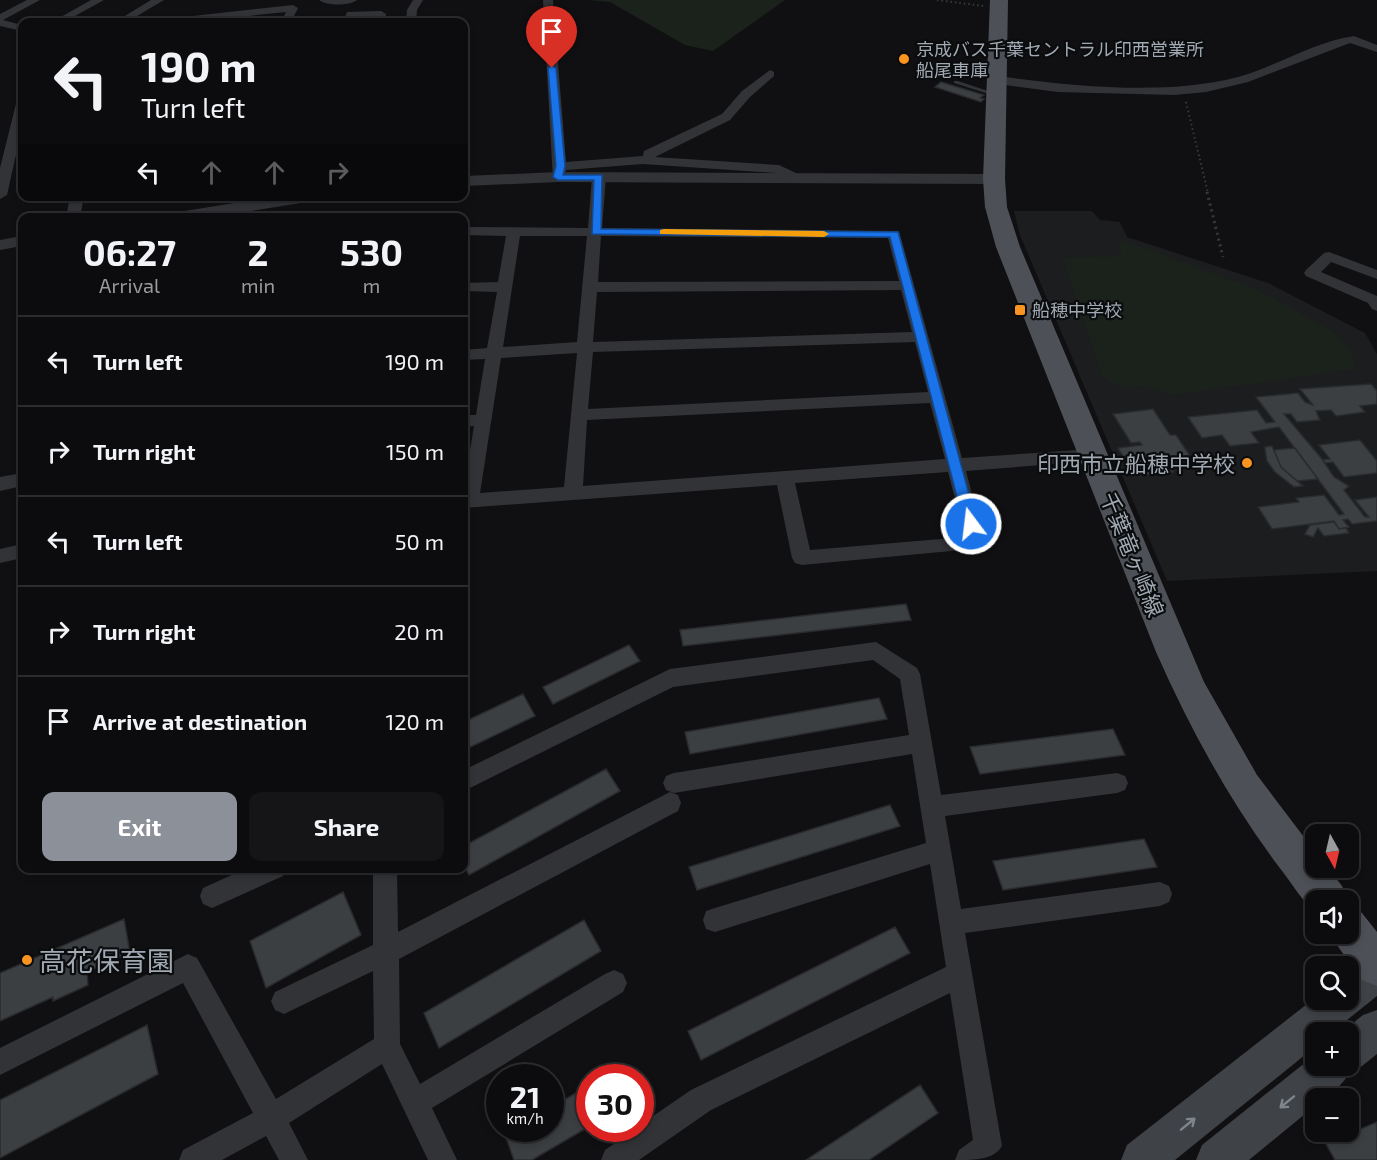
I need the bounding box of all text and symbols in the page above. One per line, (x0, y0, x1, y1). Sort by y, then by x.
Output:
pin (526, 6, 577, 68)
icon: arrive (535, 15, 568, 48)
place label: 京成バス千葉セントラル印西営業所 船尾車庫 (916, 38, 1204, 81)
text: 190 m (141, 40, 257, 90)
icon: left (42, 42, 120, 120)
marker: 京成バス千葉セントラル印西営業所 船尾車庫 (897, 52, 911, 66)
text: Turn left (141, 91, 245, 123)
icon: left (132, 156, 165, 189)
icon: ahead (195, 156, 228, 189)
icon: ahead (258, 156, 291, 189)
icon: right (321, 156, 354, 189)
text: 06:27 (83, 230, 176, 273)
text: 2 (248, 230, 269, 273)
text: 530 (340, 230, 403, 273)
text: Arrival (99, 273, 160, 297)
text: min (241, 273, 275, 297)
text: m (363, 273, 380, 297)
place label: 船穂中学校 (1032, 299, 1122, 321)
marker: 船穂中学校 (1013, 303, 1027, 317)
icon: left (42, 345, 75, 378)
text: Turn left (93, 348, 182, 374)
text: 190 m (385, 348, 444, 374)
icon: right (42, 435, 75, 468)
text: Turn right (93, 438, 195, 464)
text: 150 m (386, 438, 444, 464)
place label: 印西市立船穂中学校 (1037, 450, 1235, 476)
marker: 印西市立船穂中学校 (1240, 456, 1254, 470)
street label: 千葉竜ヶ崎線 (1096, 488, 1170, 620)
position arrow (939, 492, 1003, 556)
icon: left (42, 525, 75, 558)
text: Turn left (93, 528, 182, 554)
text: 50 m (395, 528, 444, 554)
icon: right (42, 615, 75, 648)
text: Turn right (93, 618, 195, 644)
text: 20 m (394, 618, 444, 644)
icon: arrive (42, 705, 75, 738)
text: Arrive at destination (93, 708, 307, 734)
text: 120 m (385, 708, 444, 734)
button: Exit (42, 792, 237, 861)
button: Share (249, 792, 444, 861)
north arrow (1305, 824, 1359, 878)
map controls (1305, 824, 1359, 1142)
button: sound (1305, 890, 1359, 944)
place label: 高花保育園 (39, 944, 174, 976)
marker: 高花保育園 (20, 953, 34, 967)
button: search (1305, 956, 1359, 1010)
button: + (1305, 1022, 1359, 1076)
speed limit sign: 30 (576, 1064, 654, 1142)
text: 21 (510, 1078, 540, 1114)
button: − (1305, 1088, 1359, 1142)
one-way arrow (1280, 1095, 1296, 1108)
text: km/h (506, 1109, 544, 1127)
one-way arrow (1179, 1117, 1195, 1130)

